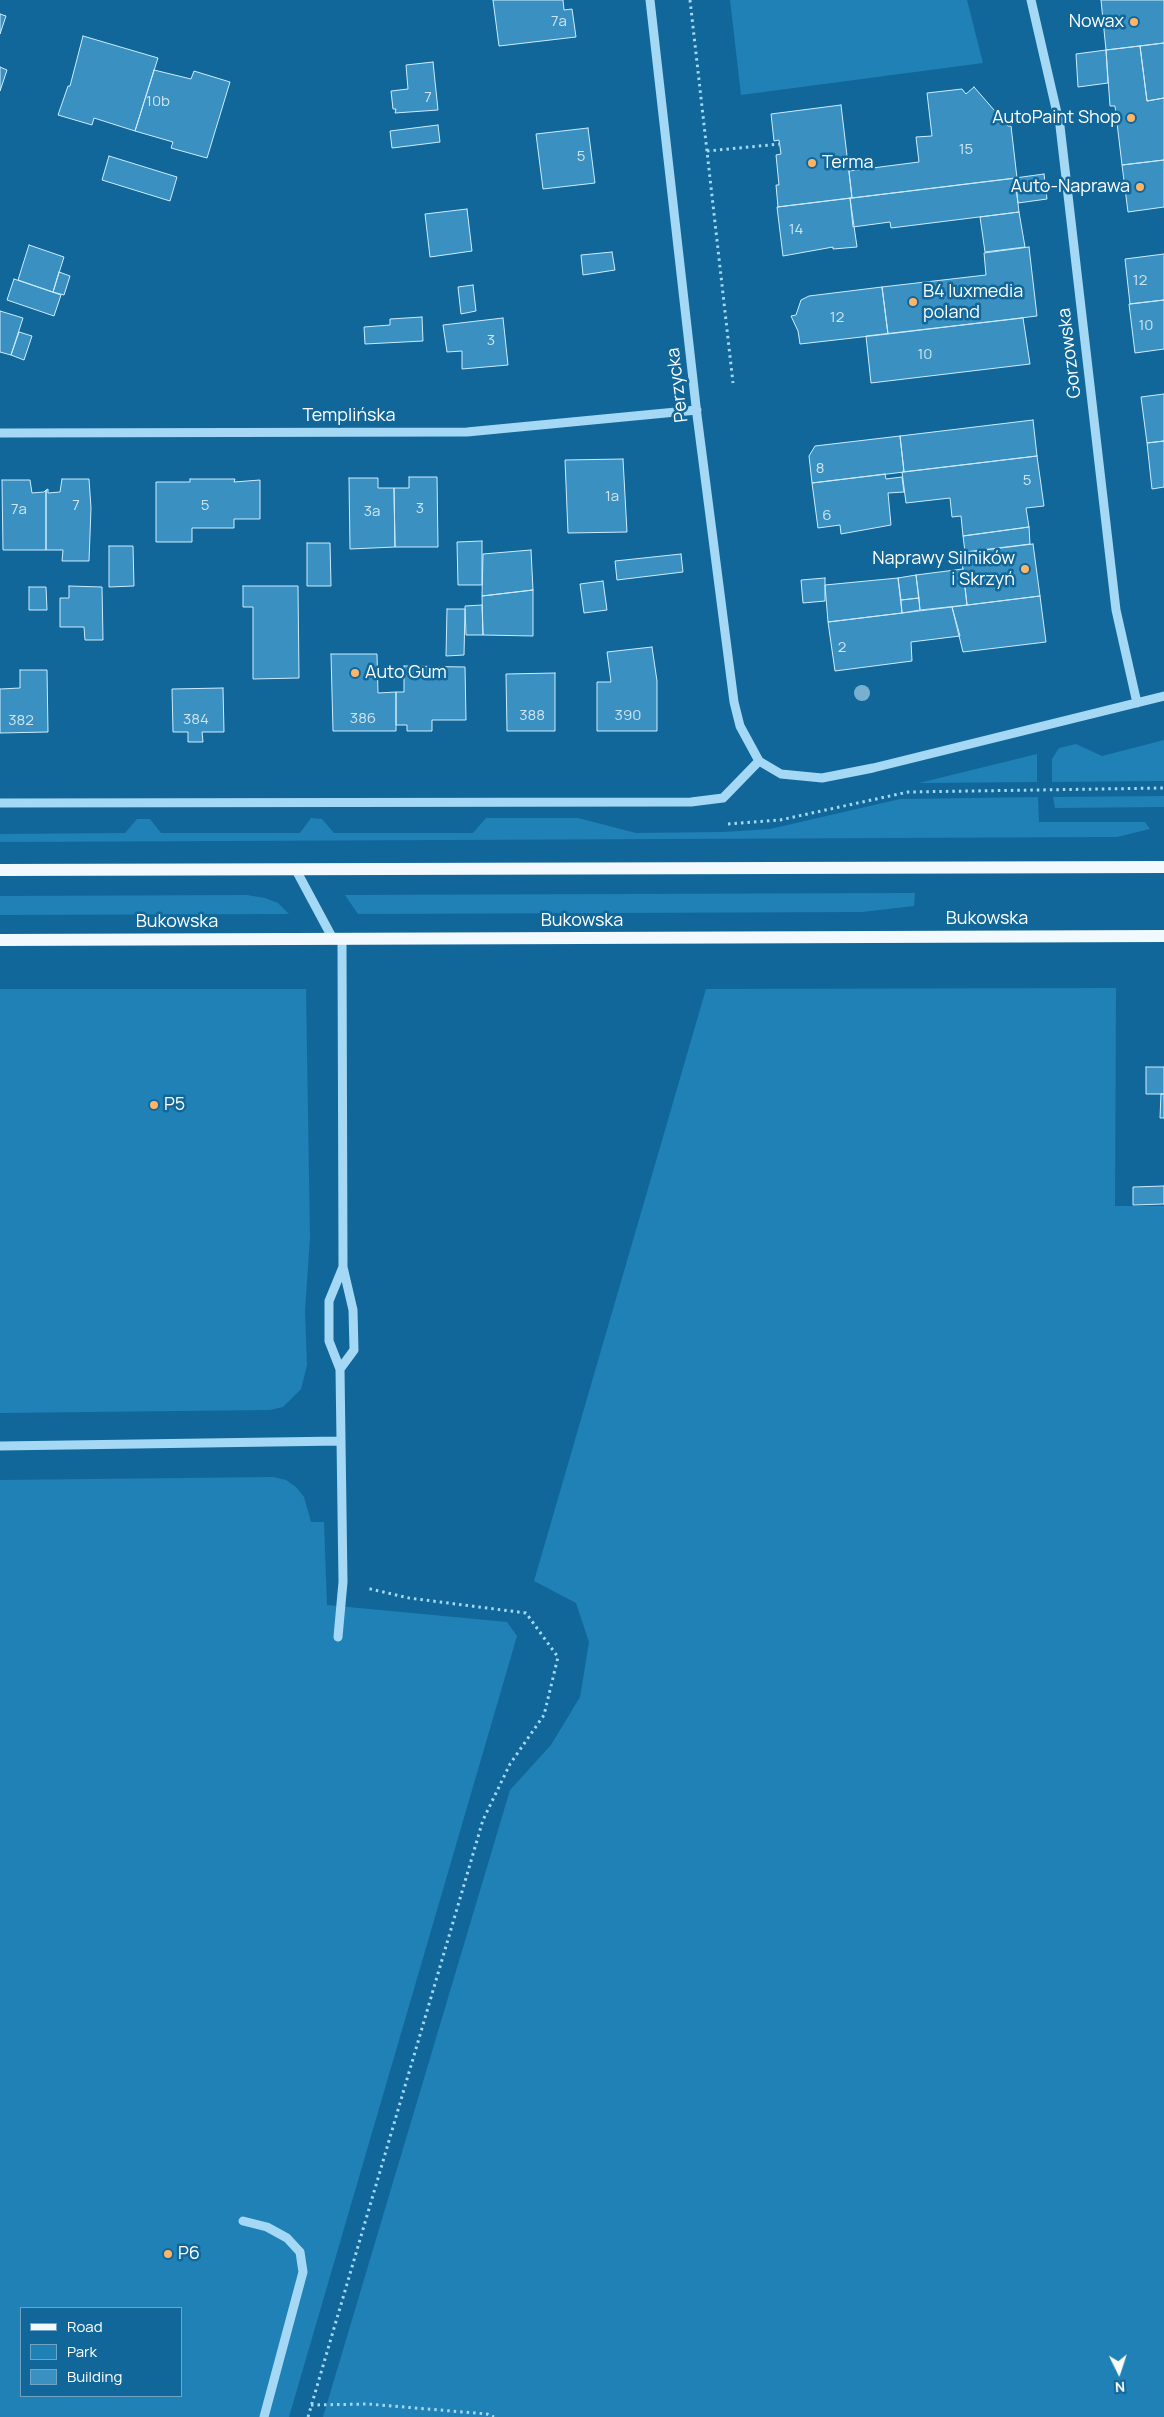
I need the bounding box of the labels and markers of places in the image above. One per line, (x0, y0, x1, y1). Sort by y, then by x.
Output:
place label: Nowax (1069, 11, 1124, 33)
marker: Nowax (1128, 16, 1140, 28)
place label: AutoPaint Shop (992, 107, 1121, 129)
marker: AutoPaint Shop (1125, 112, 1137, 124)
place label: Terma (822, 152, 874, 174)
marker: Terma (806, 157, 818, 169)
place label: Auto-Naprawa (1011, 176, 1130, 198)
marker: Auto-Naprawa (1134, 181, 1146, 193)
place label: B4 luxmedia poland (923, 281, 1023, 324)
marker: B4 luxmedia poland (907, 296, 919, 308)
place label: Naprawy Silników i Skrzyń (872, 548, 1015, 590)
marker: Naprawy Silników i Skrzyń (1019, 563, 1031, 575)
place label: Auto Gum (365, 662, 447, 684)
marker: Auto Gum (349, 667, 361, 679)
place label: P5 (164, 1094, 185, 1116)
marker: P5 (148, 1099, 160, 1111)
place label: P6 (178, 2243, 200, 2265)
marker: P6 (162, 2248, 174, 2260)

